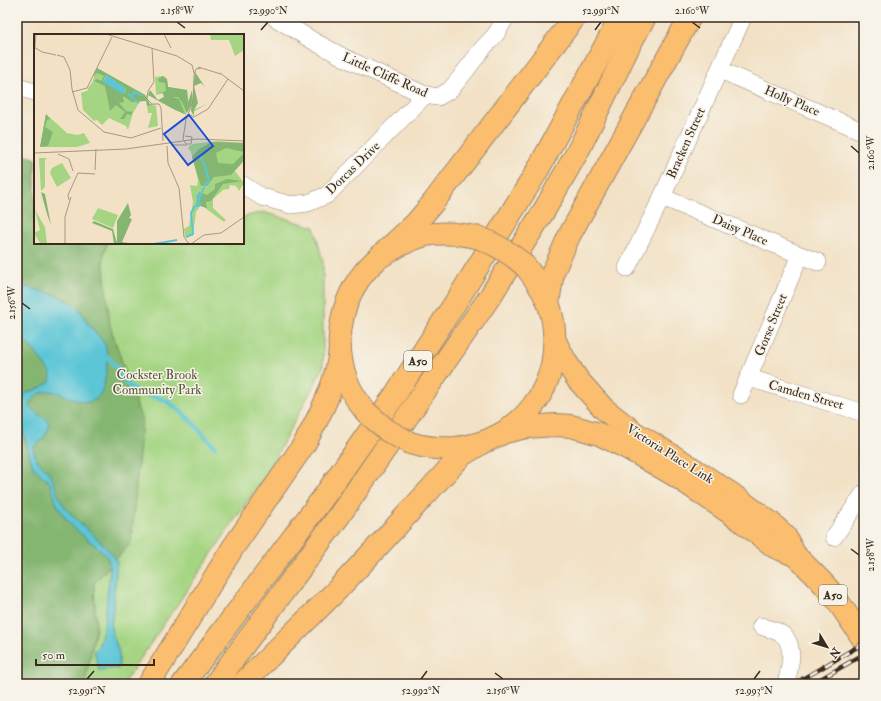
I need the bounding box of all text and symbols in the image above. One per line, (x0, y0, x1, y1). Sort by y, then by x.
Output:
text: 2.158°W (160, 5, 194, 17)
text: 52.990°N (248, 5, 288, 17)
text: 52.991°N (582, 5, 620, 17)
text: 2.160°W (675, 5, 710, 17)
inset map (34, 34, 244, 244)
street label: Little Cliffe Road (340, 49, 431, 101)
street label: Holly Place (761, 82, 823, 121)
street label: Bracken Street (663, 105, 709, 181)
text: 2.160°W (865, 135, 877, 170)
street label: Dorcas Drive (323, 138, 384, 198)
street label: Daisy Place (709, 211, 771, 250)
text: 2.156°W (6, 285, 18, 320)
street label: Gorse Street (751, 291, 791, 359)
road number: A50 (404, 351, 432, 371)
park label: Cockster Brook Community Park (113, 367, 202, 399)
street label: Camden Street (767, 377, 845, 413)
street label: Victoria Place Link (623, 421, 717, 488)
text: 2.158°W (865, 538, 877, 572)
road number: A50 (819, 585, 847, 605)
north arrow (807, 627, 847, 667)
scale bar (36, 641, 154, 667)
text: N (826, 644, 843, 662)
text: 50 m (42, 648, 66, 663)
text: 52.991°N (68, 685, 106, 697)
text: 52.992°N (401, 685, 441, 697)
text: 2.156°W (486, 685, 521, 697)
text: 52.993°N (735, 685, 773, 697)

